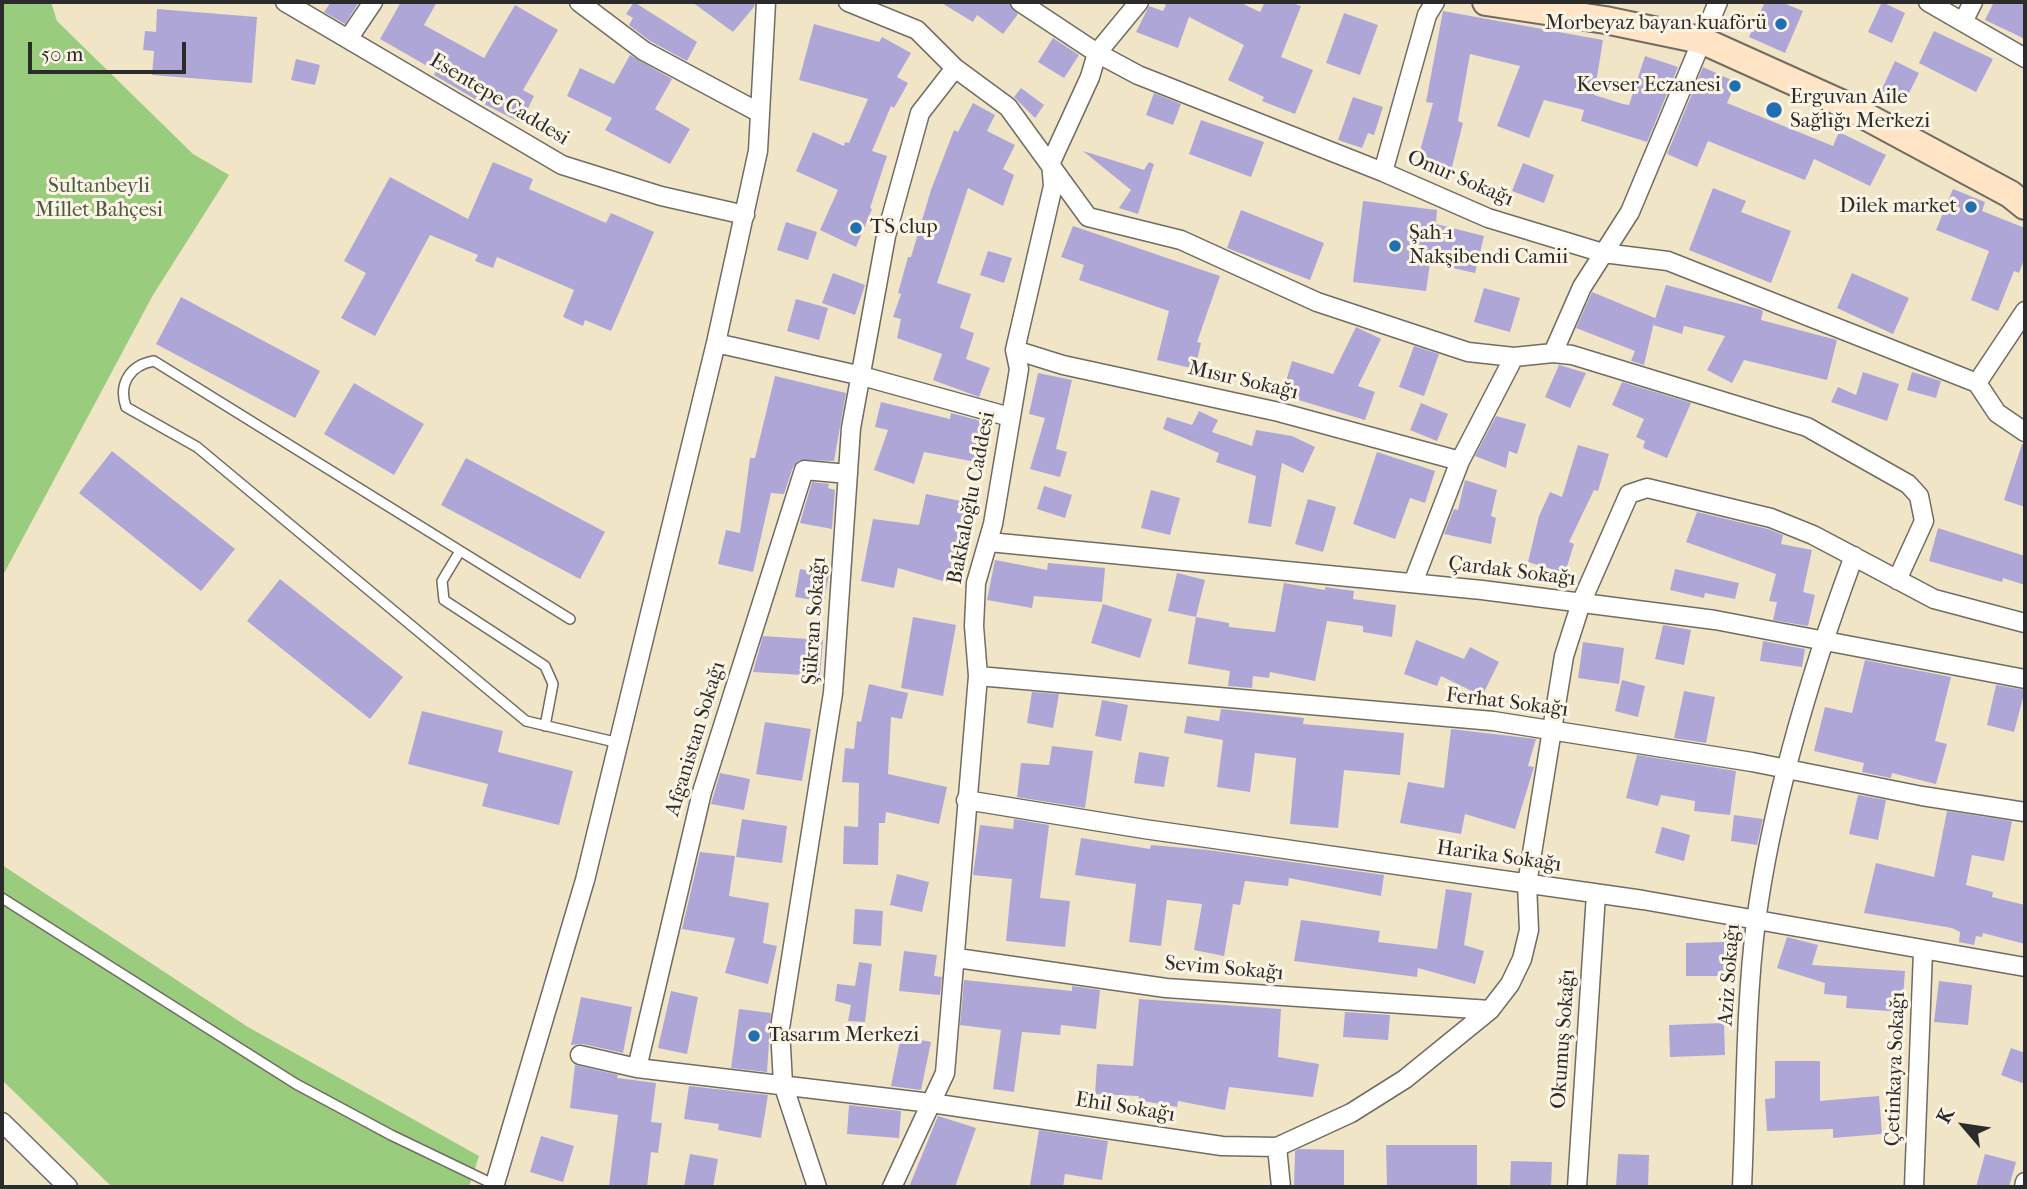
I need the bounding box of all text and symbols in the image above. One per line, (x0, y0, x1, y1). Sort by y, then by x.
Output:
place label: Morbeyaz bayan kuaförü (1545, 11, 1767, 37)
marker: Morbeyaz bayan kuaförü (1773, 16, 1789, 32)
scale bar (32, 28, 189, 72)
text: 50 m (41, 42, 84, 66)
street label: Esentepe Caddesi (425, 48, 573, 152)
place label: Kevser Eczanesi (1576, 73, 1721, 99)
marker: Kevser Eczanesi (1727, 78, 1743, 94)
place label: Erguvan Aile Sağlığı Merkezi (1790, 85, 1930, 135)
marker: Erguvan Aile Sağlığı Merkezi (1764, 100, 1784, 120)
street label: Onur Sokağı (1403, 145, 1517, 213)
park label: Sultanbeyli Millet Bahçesi (35, 174, 163, 224)
place label: Dilek market (1839, 194, 1957, 220)
marker: Dilek market (1963, 199, 1979, 215)
place label: TS clup (870, 215, 938, 241)
marker: TS clup (848, 220, 864, 236)
place label: Şah-ı Nakşibendi Camii (1409, 221, 1568, 271)
marker: Şah-ı Nakşibendi Camii (1387, 238, 1403, 254)
street label: Mısır Sokağı (1186, 356, 1300, 406)
street label: Bakkaloğlu Caddesi (943, 410, 1001, 586)
street label: Çardak Sokağı (1447, 552, 1577, 592)
street label: Şükran Sokağı (798, 556, 832, 686)
street label: Afganistan Sokağı (660, 658, 732, 820)
street label: Ferhat Sokağı (1444, 683, 1570, 723)
street label: Harika Sokağı (1435, 836, 1563, 878)
street label: Aziz Sokağı (1714, 923, 1746, 1027)
street label: Sevim Sokağı (1164, 951, 1284, 987)
street label: Okumuş Sokağı (1547, 968, 1581, 1110)
street label: Çetinkaya Sokağı (1881, 991, 1911, 1147)
place label: Tasarım Merkezi (768, 1023, 919, 1049)
marker: Tasarım Merkezi (746, 1028, 762, 1044)
street label: Ehil Sokağı (1073, 1088, 1177, 1128)
north arrow (1929, 1091, 1999, 1161)
text: K (1933, 1104, 1959, 1127)

